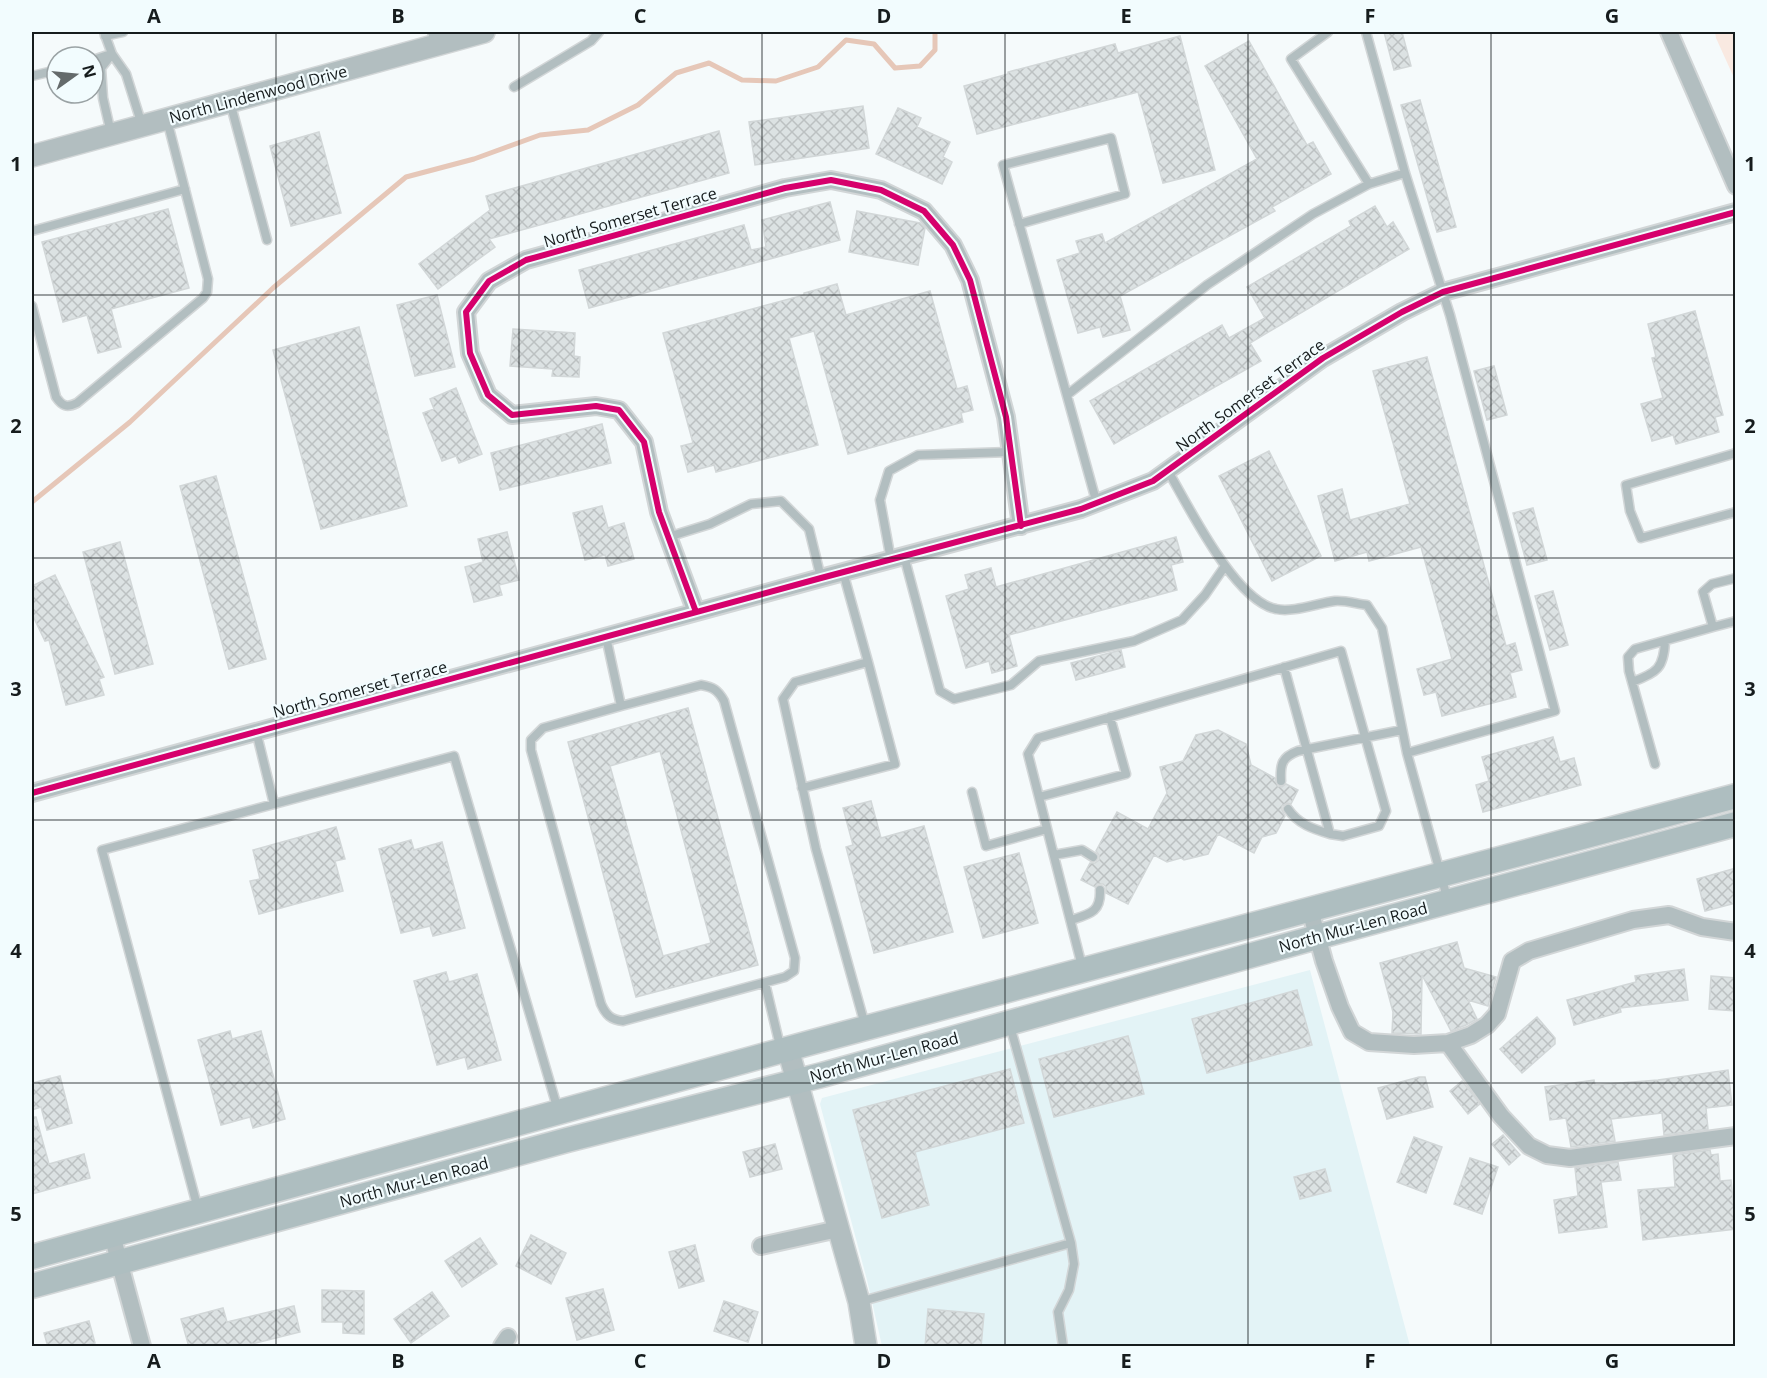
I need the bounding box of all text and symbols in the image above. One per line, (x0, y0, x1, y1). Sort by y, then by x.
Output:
text: A (147, 2, 161, 29)
text: B (391, 2, 405, 29)
text: C (634, 2, 647, 29)
text: D (877, 2, 891, 29)
text: E (1120, 2, 1132, 29)
text: F (1365, 2, 1375, 29)
text: G (1605, 2, 1619, 29)
north arrow (45, 45, 105, 105)
street label: North Lindenwood Drive (167, 60, 349, 128)
text: N (77, 62, 102, 80)
text: 1 (10, 150, 22, 177)
text: 1 (1744, 150, 1756, 177)
street label: North Somerset Terrace (541, 182, 719, 252)
street label: North Somerset Terrace (1171, 333, 1329, 457)
text: 2 (10, 412, 22, 439)
text: 2 (1744, 412, 1756, 439)
street label: North Somerset Terrace (270, 655, 450, 723)
text: 3 (10, 675, 22, 702)
text: 3 (1744, 675, 1756, 702)
street label: North Mur-Len Road (1276, 897, 1430, 957)
text: 4 (10, 937, 22, 964)
text: 4 (1744, 937, 1756, 964)
street label: North Mur-Len Road (807, 1027, 961, 1087)
street label: North Mur-Len Road (337, 1152, 491, 1212)
text: 5 (10, 1200, 22, 1227)
text: 5 (1744, 1200, 1756, 1227)
text: A (147, 1347, 161, 1374)
text: B (391, 1347, 405, 1374)
text: C (634, 1347, 647, 1374)
text: D (877, 1347, 891, 1374)
text: E (1120, 1347, 1132, 1374)
text: F (1365, 1347, 1375, 1374)
text: G (1605, 1347, 1619, 1374)

